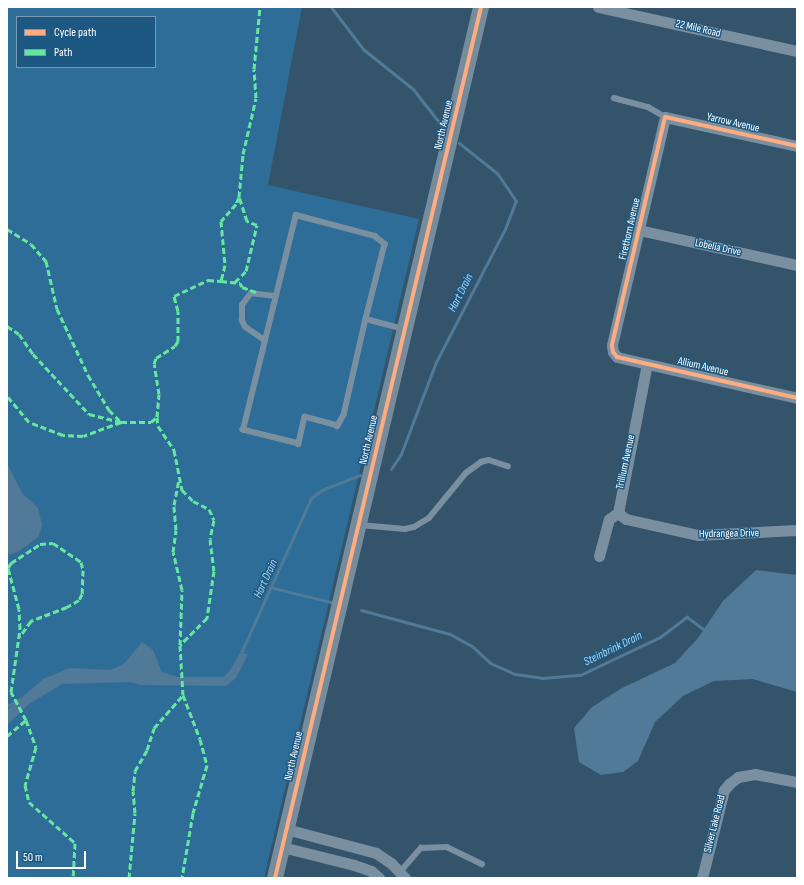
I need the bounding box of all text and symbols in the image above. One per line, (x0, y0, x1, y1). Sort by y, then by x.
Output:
legend (16, 16, 156, 68)
street label: 22 Mile Road (674, 17, 722, 41)
text: Cycle path (54, 25, 96, 40)
text: Path (54, 45, 72, 60)
street label: North Avenue (432, 99, 456, 151)
street label: Yarrow Avenue (705, 111, 761, 135)
street label: Firethorn Avenue (616, 197, 644, 261)
street label: Lobelia Drive (694, 237, 742, 259)
water label: Hart Drain (445, 272, 477, 314)
street label: Allium Avenue (676, 355, 730, 379)
street label: North Avenue (357, 414, 381, 466)
street label: Trillium Avenue (614, 433, 638, 491)
street label: Hydrangea Drive (699, 527, 759, 541)
water label: Hart Drain (251, 557, 281, 601)
water label: Steinbrink Drain (581, 629, 645, 669)
street label: North Avenue (282, 730, 306, 782)
street label: Silver Lake Road (701, 794, 729, 854)
scale bar (18, 843, 88, 869)
text: 50 m (23, 850, 43, 865)

